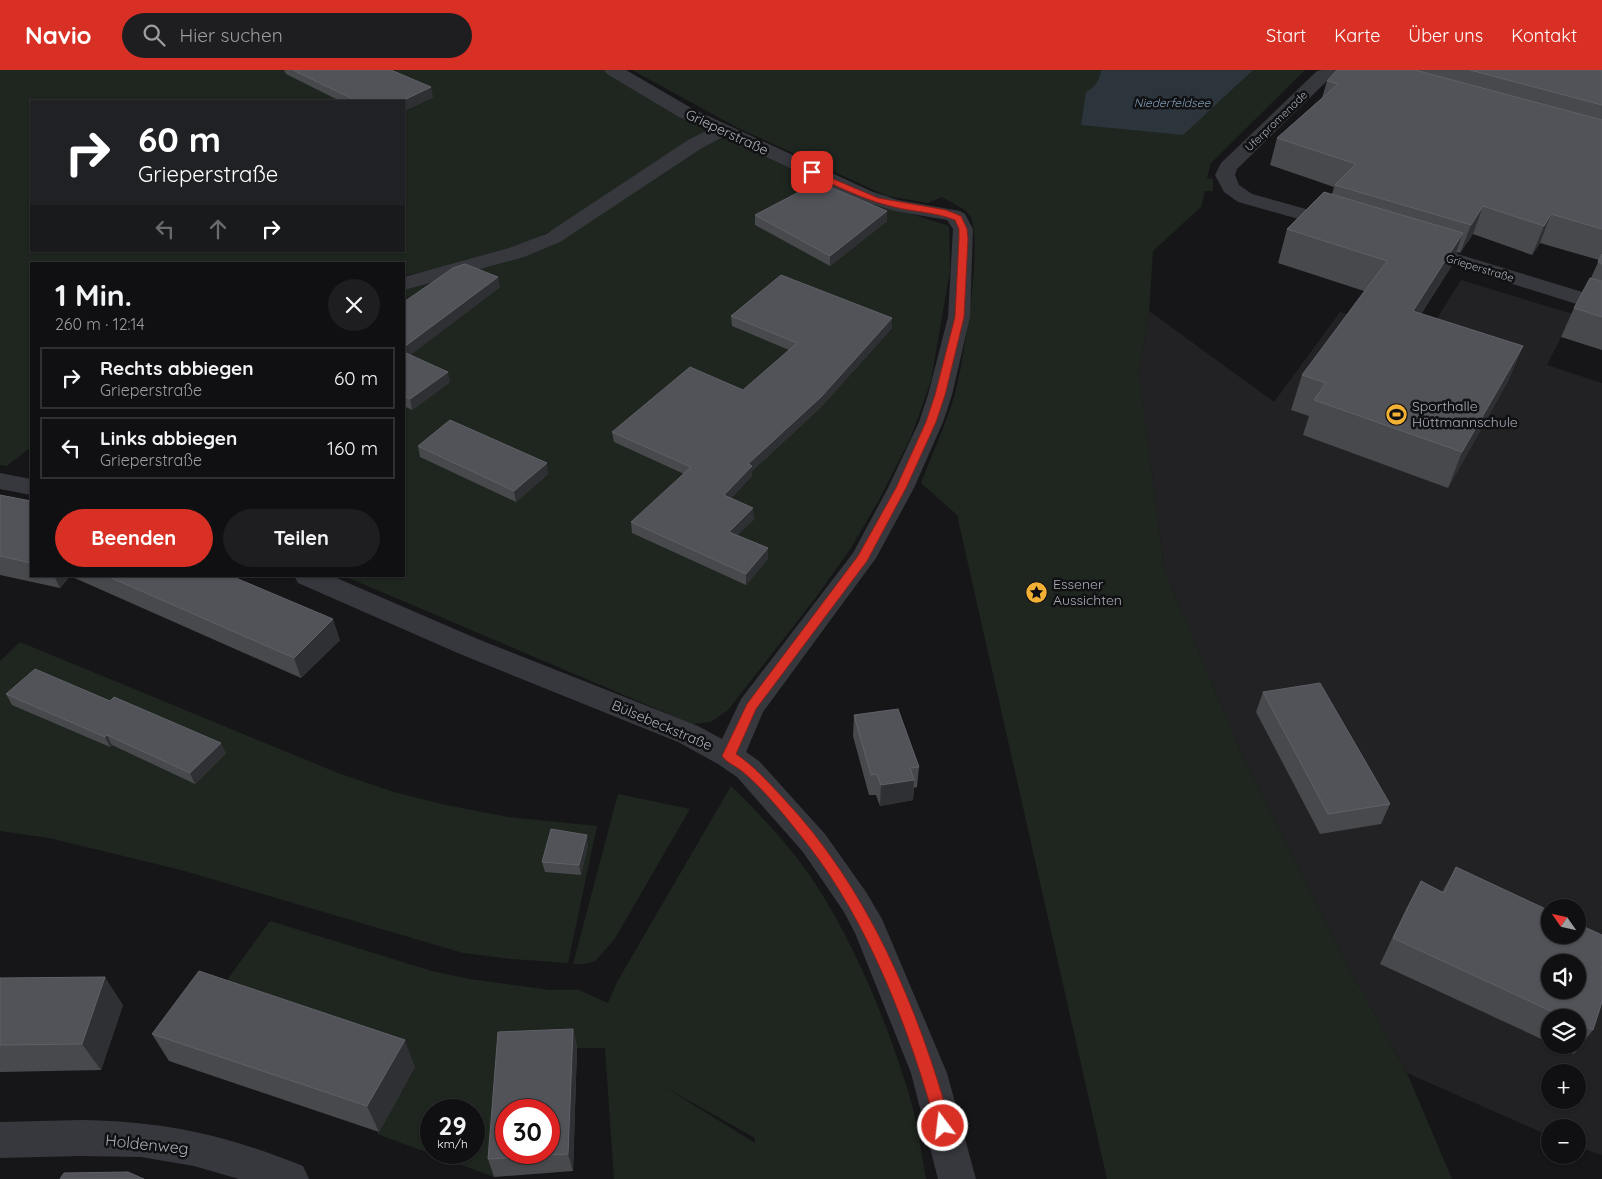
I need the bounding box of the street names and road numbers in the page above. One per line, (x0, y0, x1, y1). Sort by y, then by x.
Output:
street label: Uferpromenade (1242, 88, 1310, 154)
street label: Grieperstraße (683, 105, 771, 159)
street label: Grieperstraße (1444, 251, 1516, 285)
street label: Bülsebeckstraße (609, 696, 715, 754)
street label: Holdenweg (104, 1130, 190, 1158)

